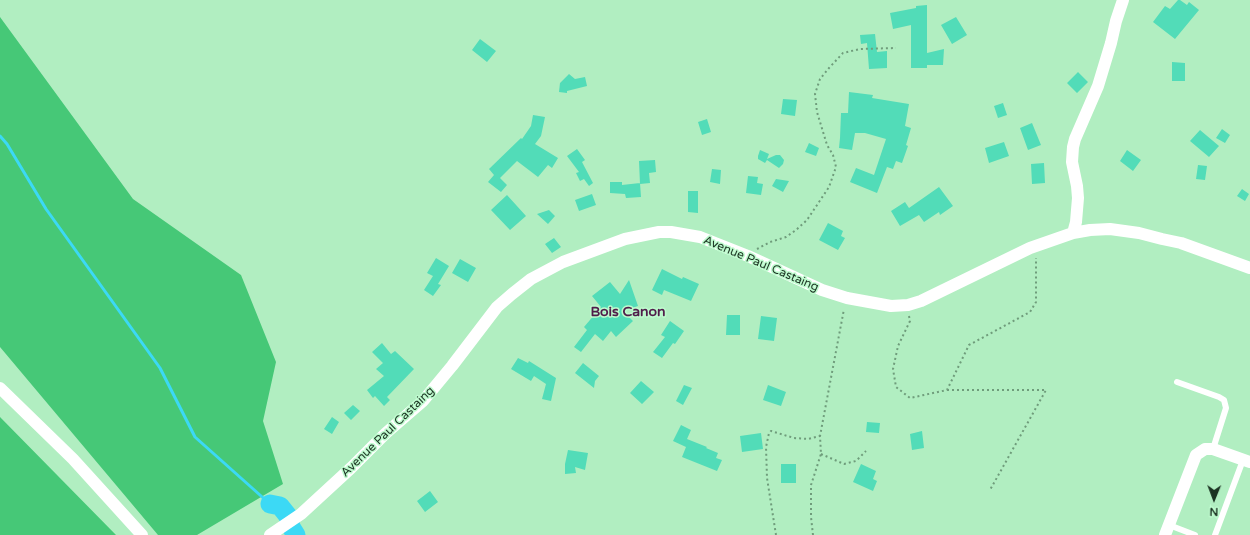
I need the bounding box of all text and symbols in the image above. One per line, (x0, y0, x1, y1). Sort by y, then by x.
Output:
street label: Avenue Paul Castaing (701, 233, 821, 295)
district label: Bois Canon (590, 304, 666, 320)
street label: Avenue Paul Castaing (338, 384, 438, 480)
north arrow (1194, 479, 1234, 519)
text: N (1209, 505, 1218, 518)

